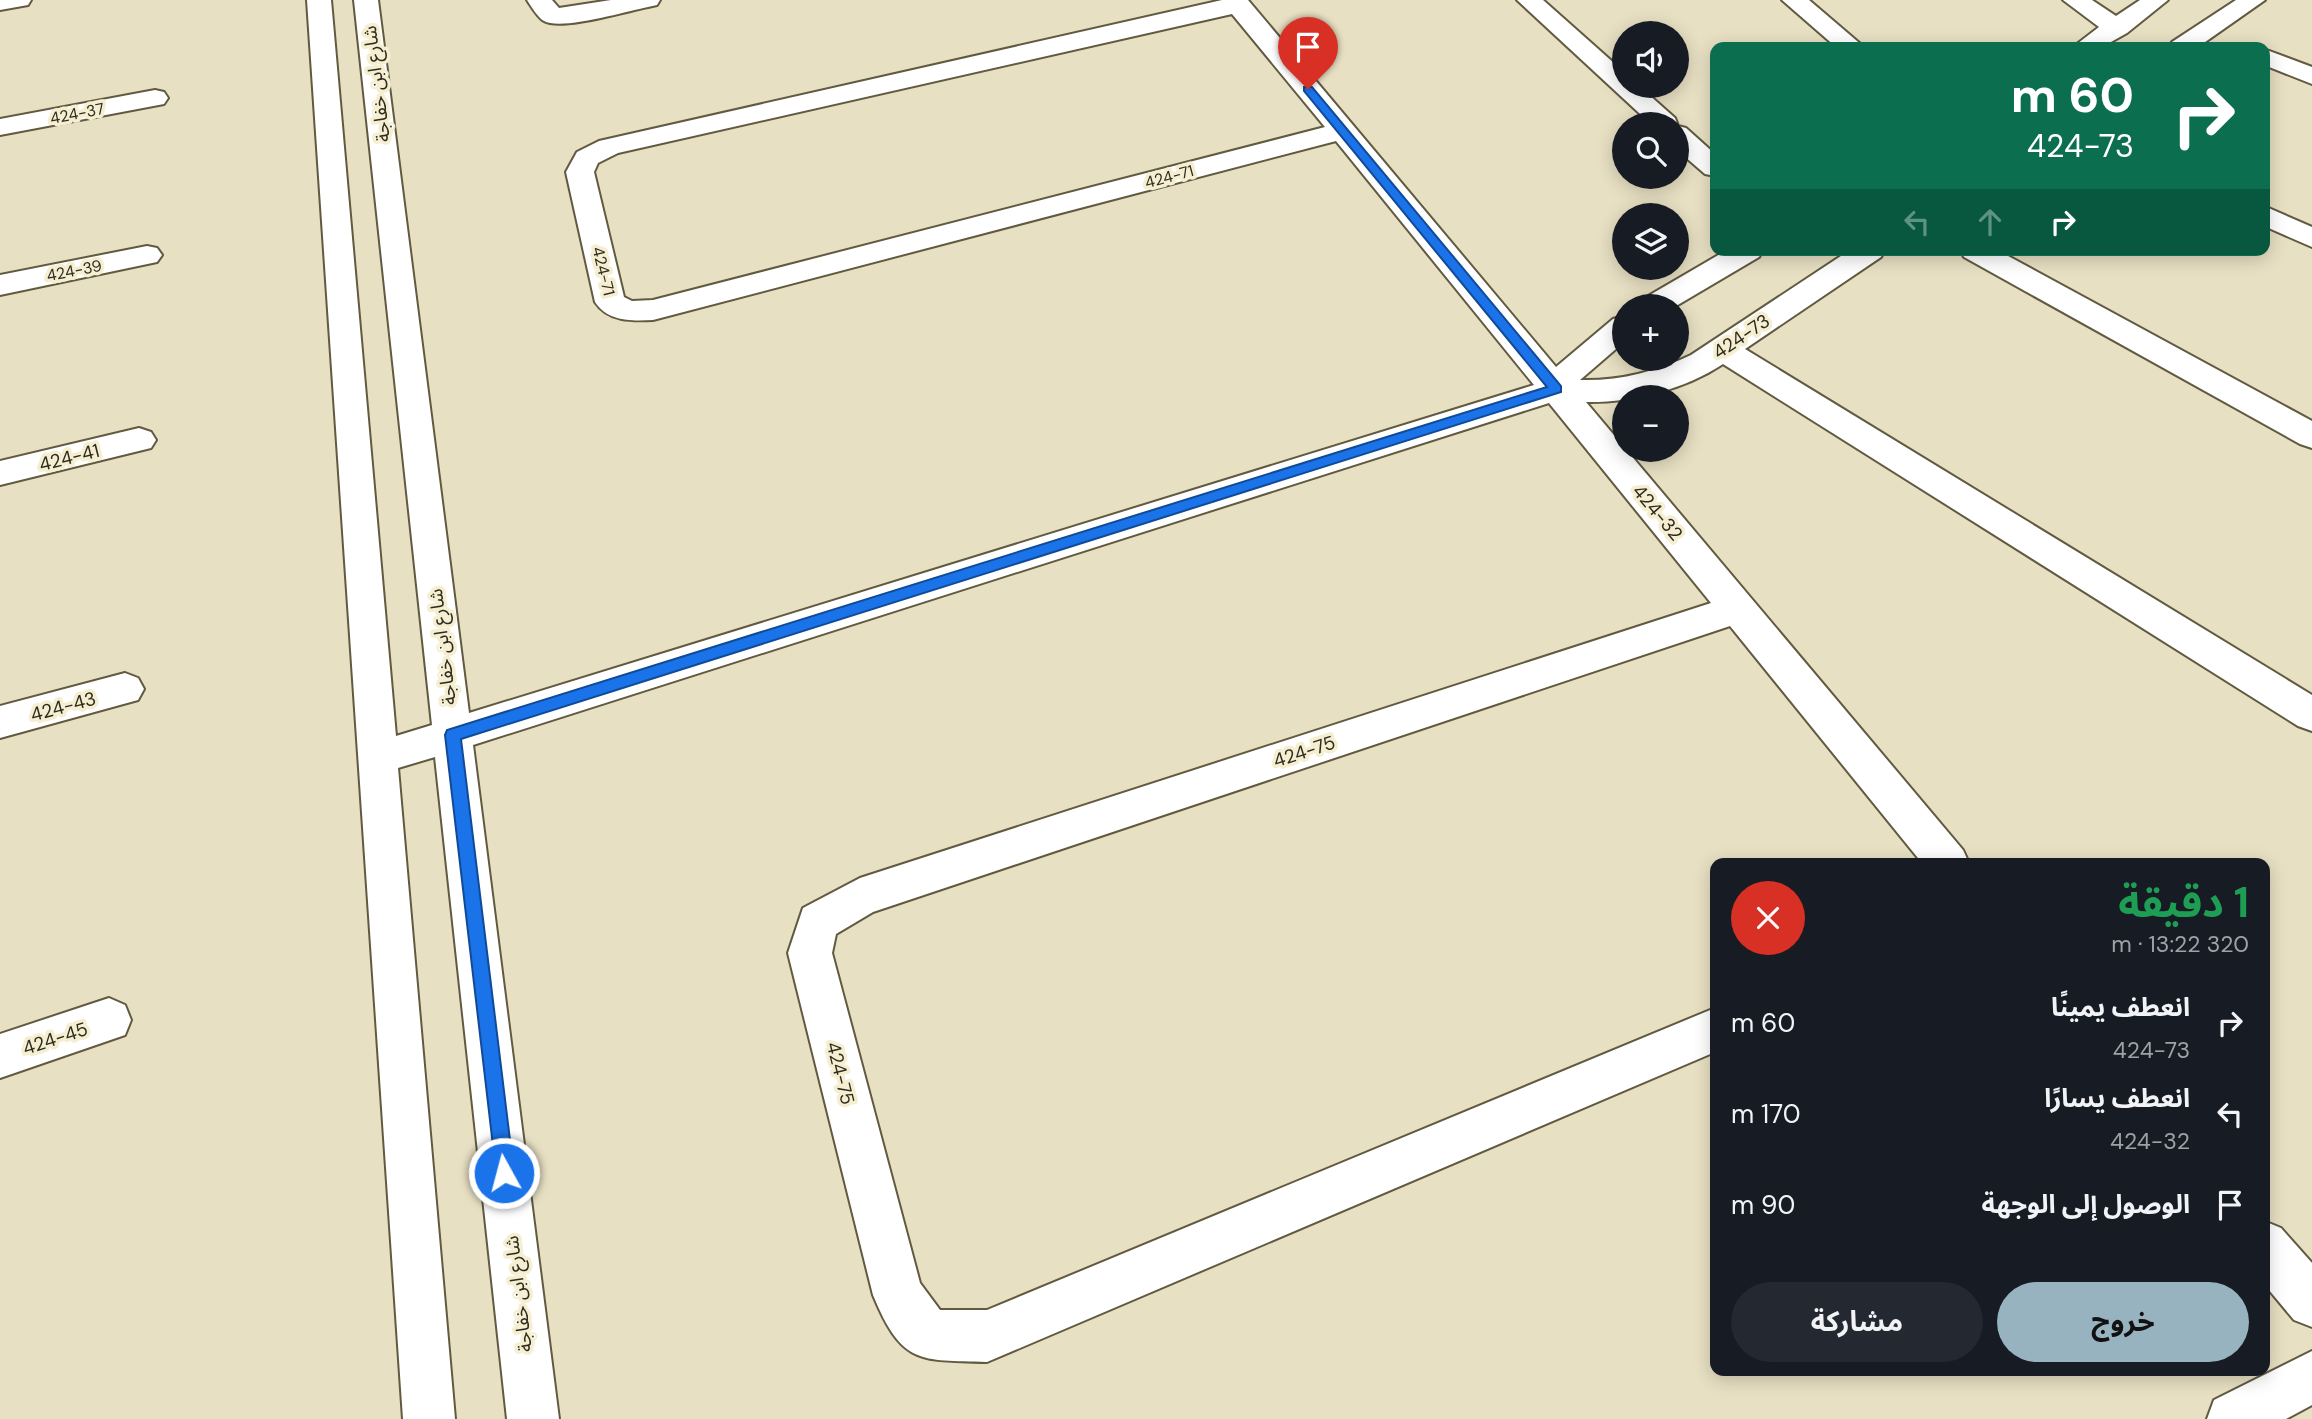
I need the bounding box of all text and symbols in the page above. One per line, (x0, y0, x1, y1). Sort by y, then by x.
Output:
pin (1278, 17, 1338, 89)
map controls (1612, 21, 1689, 462)
button: sound (1612, 21, 1689, 98)
street label: شارع ابن خفاجة (357, 24, 397, 144)
icon: arrive (1289, 28, 1327, 66)
text: 60 m (2011, 63, 2134, 127)
icon: right (2158, 70, 2249, 161)
street label: 424-37 (48, 98, 106, 129)
button: search (1612, 112, 1689, 189)
text: 424-73 (2027, 125, 2134, 167)
street label: 424-71 (1142, 160, 1196, 193)
button: layers (1612, 203, 1689, 280)
icon: left (1898, 203, 1936, 241)
icon: ahead (1971, 203, 2009, 241)
icon: right (2044, 203, 2082, 241)
street label: 424-71 (587, 244, 620, 298)
street label: 424-39 (45, 255, 104, 286)
button: + (1612, 294, 1689, 371)
street label: 424-73 (1708, 308, 1775, 365)
button: − (1612, 385, 1689, 462)
street label: 424-41 (36, 438, 102, 477)
street label: 424-32 (1627, 479, 1688, 546)
street label: شارع ابن خفاجة (423, 587, 463, 707)
street label: 424-43 (28, 686, 99, 727)
street label: 424-75 (1270, 730, 1338, 773)
text: 1 دقيقة (2118, 875, 2249, 930)
button: close (1731, 881, 1805, 955)
text: 320 m · 13:22 (2111, 929, 2249, 959)
text: انعطف يمينًا (2051, 990, 2190, 1024)
icon: right (2211, 1004, 2249, 1042)
text: 60 m (1731, 1006, 1795, 1040)
street label: 424-45 (19, 1016, 91, 1061)
text: 424-73 (2113, 1035, 2190, 1065)
street label: 424-75 (821, 1039, 860, 1107)
text: انعطف يسارًا (2044, 1081, 2190, 1115)
icon: left (2211, 1095, 2249, 1133)
text: 170 m (1731, 1097, 1801, 1131)
text: 424-32 (2110, 1126, 2190, 1156)
position arrow (467, 1136, 541, 1210)
icon: arrive (2211, 1186, 2249, 1224)
text: الوصول إلى الوجهة (1981, 1187, 2190, 1221)
text: 90 m (1731, 1188, 1795, 1222)
street label: شارع ابن خفاجة (499, 1234, 539, 1354)
button: مشاركة (1731, 1282, 1983, 1362)
button: خروج (1997, 1282, 2249, 1362)

